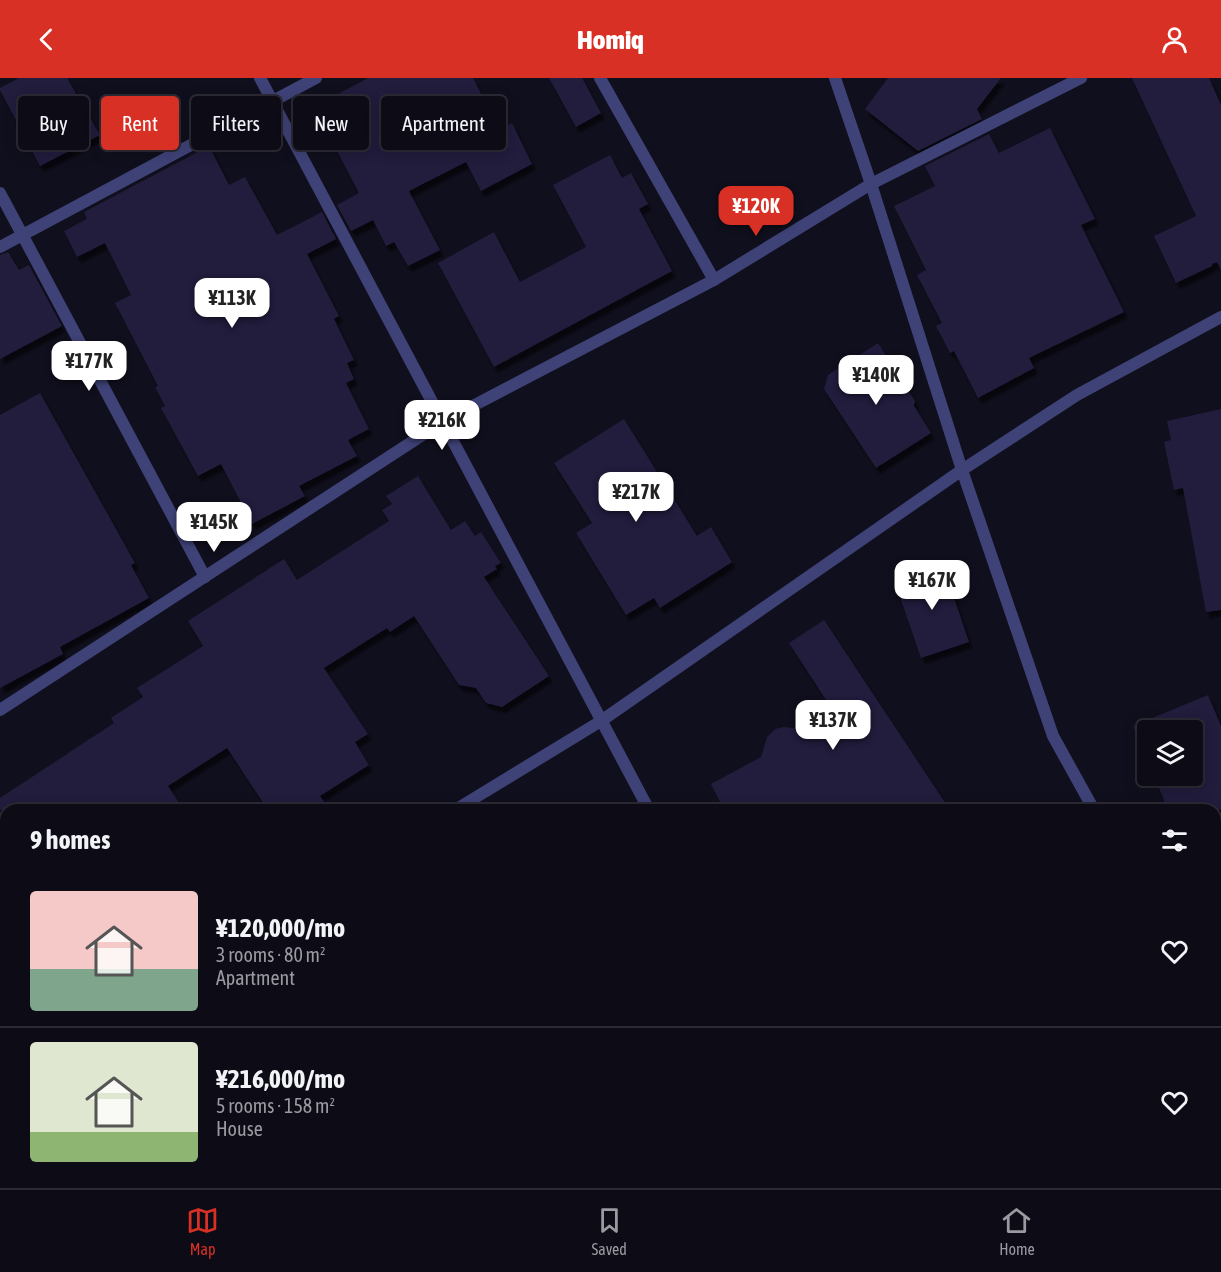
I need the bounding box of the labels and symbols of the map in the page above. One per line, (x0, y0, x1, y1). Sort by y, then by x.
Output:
pin: ¥120K (714, 186, 798, 237)
pin: ¥113K (190, 278, 274, 329)
pin: ¥177K (47, 341, 131, 392)
pin: ¥140K (834, 355, 918, 406)
pin: ¥216K (400, 400, 484, 451)
pin: ¥217K (594, 472, 678, 523)
pin: ¥145K (172, 502, 256, 553)
pin: ¥167K (890, 560, 974, 611)
pin: ¥137K (791, 700, 875, 751)

